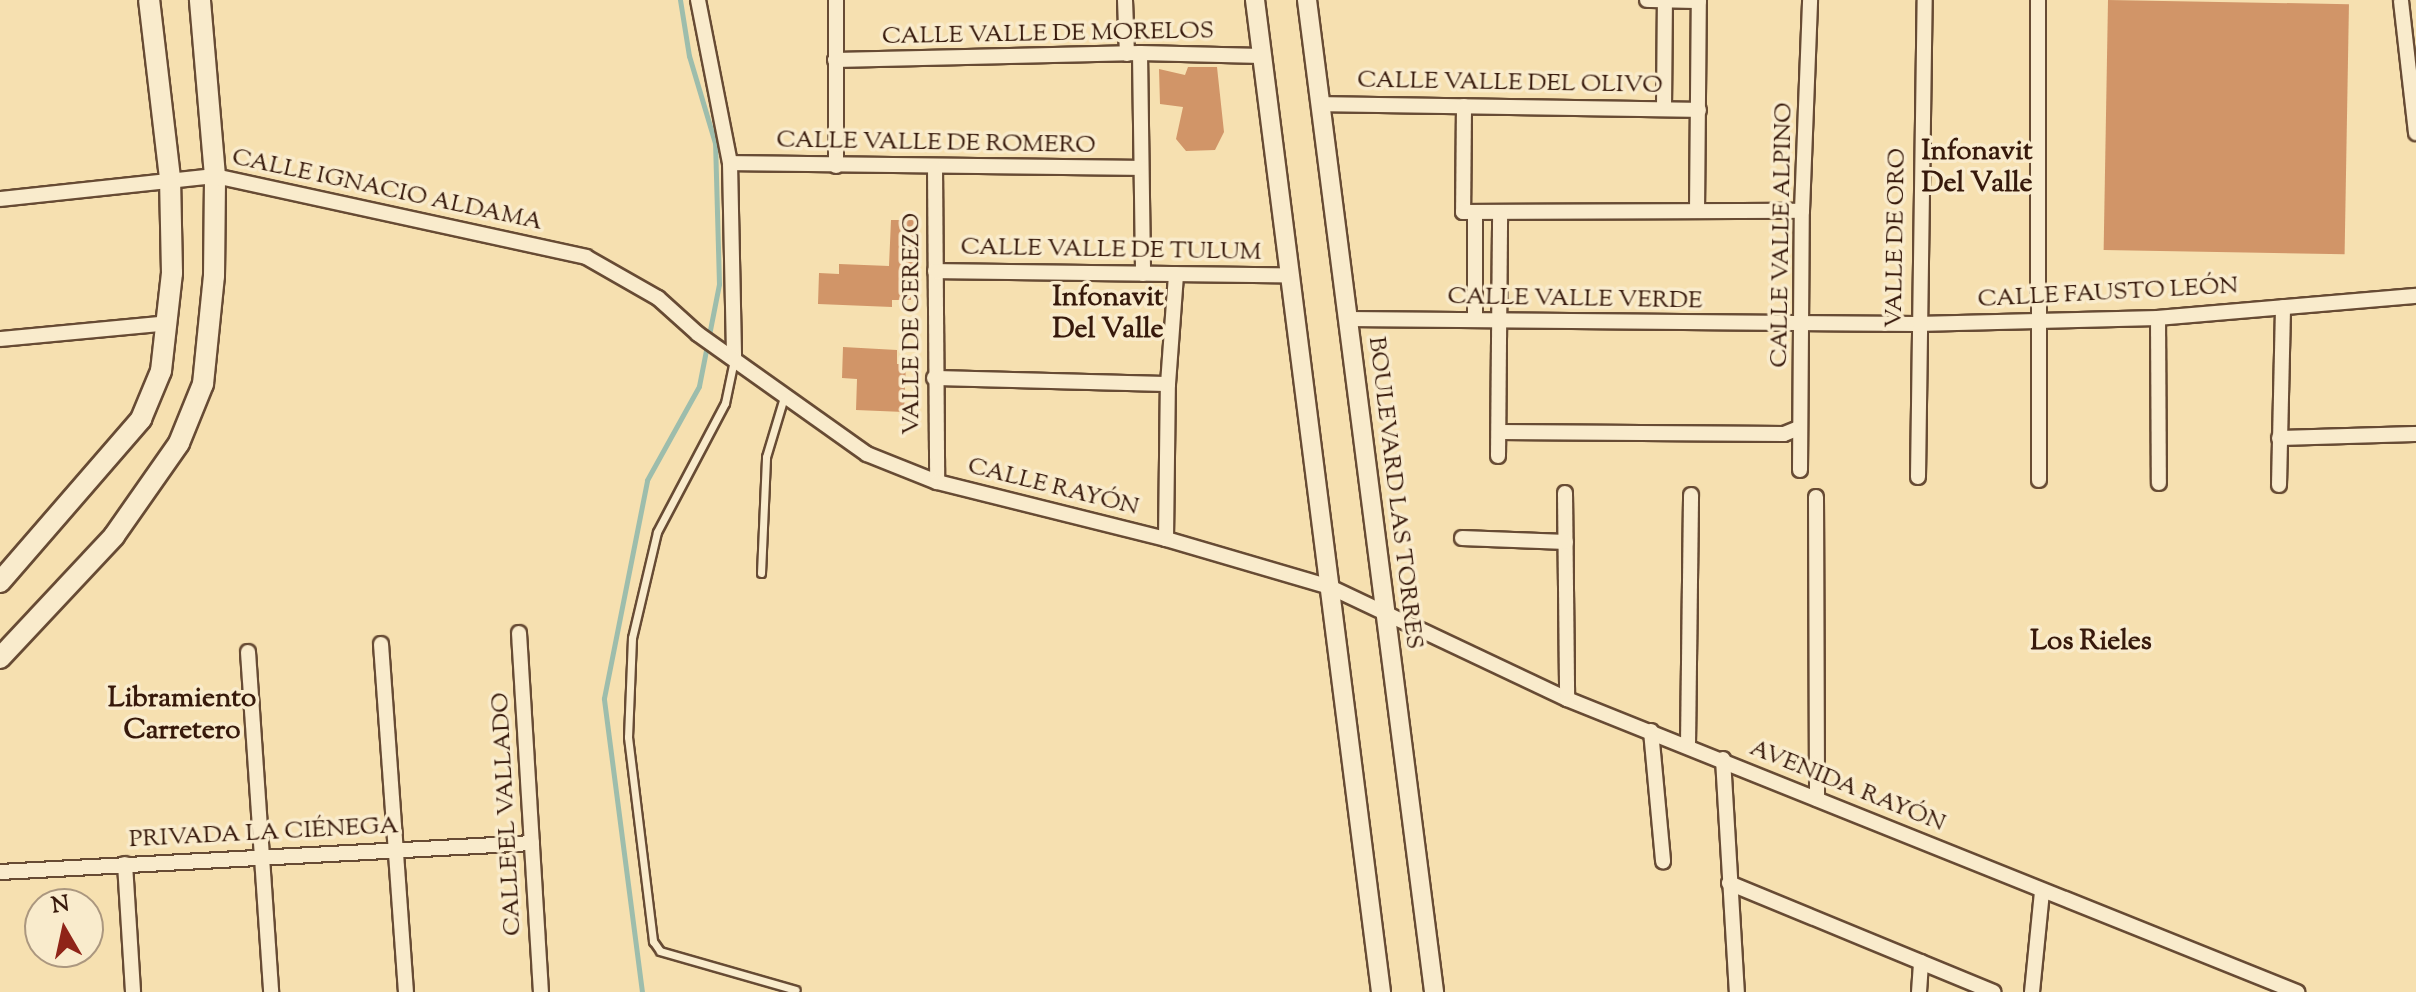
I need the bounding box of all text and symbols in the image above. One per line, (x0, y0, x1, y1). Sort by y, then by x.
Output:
street label: CALLE VALLE DE MORELOS (882, 18, 1214, 52)
street label: CALLE VALLE DEL OLIVO (1357, 67, 1663, 101)
street label: CALLE VALLE ALPINO (1766, 102, 1800, 368)
street label: CALLE VALLE DE ROMERO (776, 127, 1096, 161)
district label: Infonavit Del Valle (1921, 135, 2033, 201)
street label: CALLE IGNACIO ALDAMA (229, 144, 545, 238)
street label: VALLE DE ORO (1881, 148, 1913, 328)
street label: VALLE DE CEREZO (899, 213, 927, 435)
street label: CALLE VALLE DE TULUM (960, 234, 1262, 268)
street label: CALLE FAUSTO LEÓN (1977, 273, 2239, 315)
district label: Infonavit Del Valle (1052, 281, 1164, 347)
street label: CALLE VALLE VERDE (1447, 283, 1703, 317)
street label: BOULEVARD LAS TORRES (1361, 335, 1427, 651)
street label: CALLE RAYÓN (965, 453, 1141, 523)
district label: Los Rieles (2030, 625, 2152, 659)
district label: Libramiento Carretero (108, 682, 256, 748)
street label: CALLE EL VALLADO (487, 692, 529, 936)
street label: AVENIDA RAYÓN (1745, 735, 1949, 839)
street label: PRIVADA LA CIÉNEGA (128, 813, 400, 855)
north arrow (24, 888, 104, 968)
text: N (49, 889, 72, 923)

